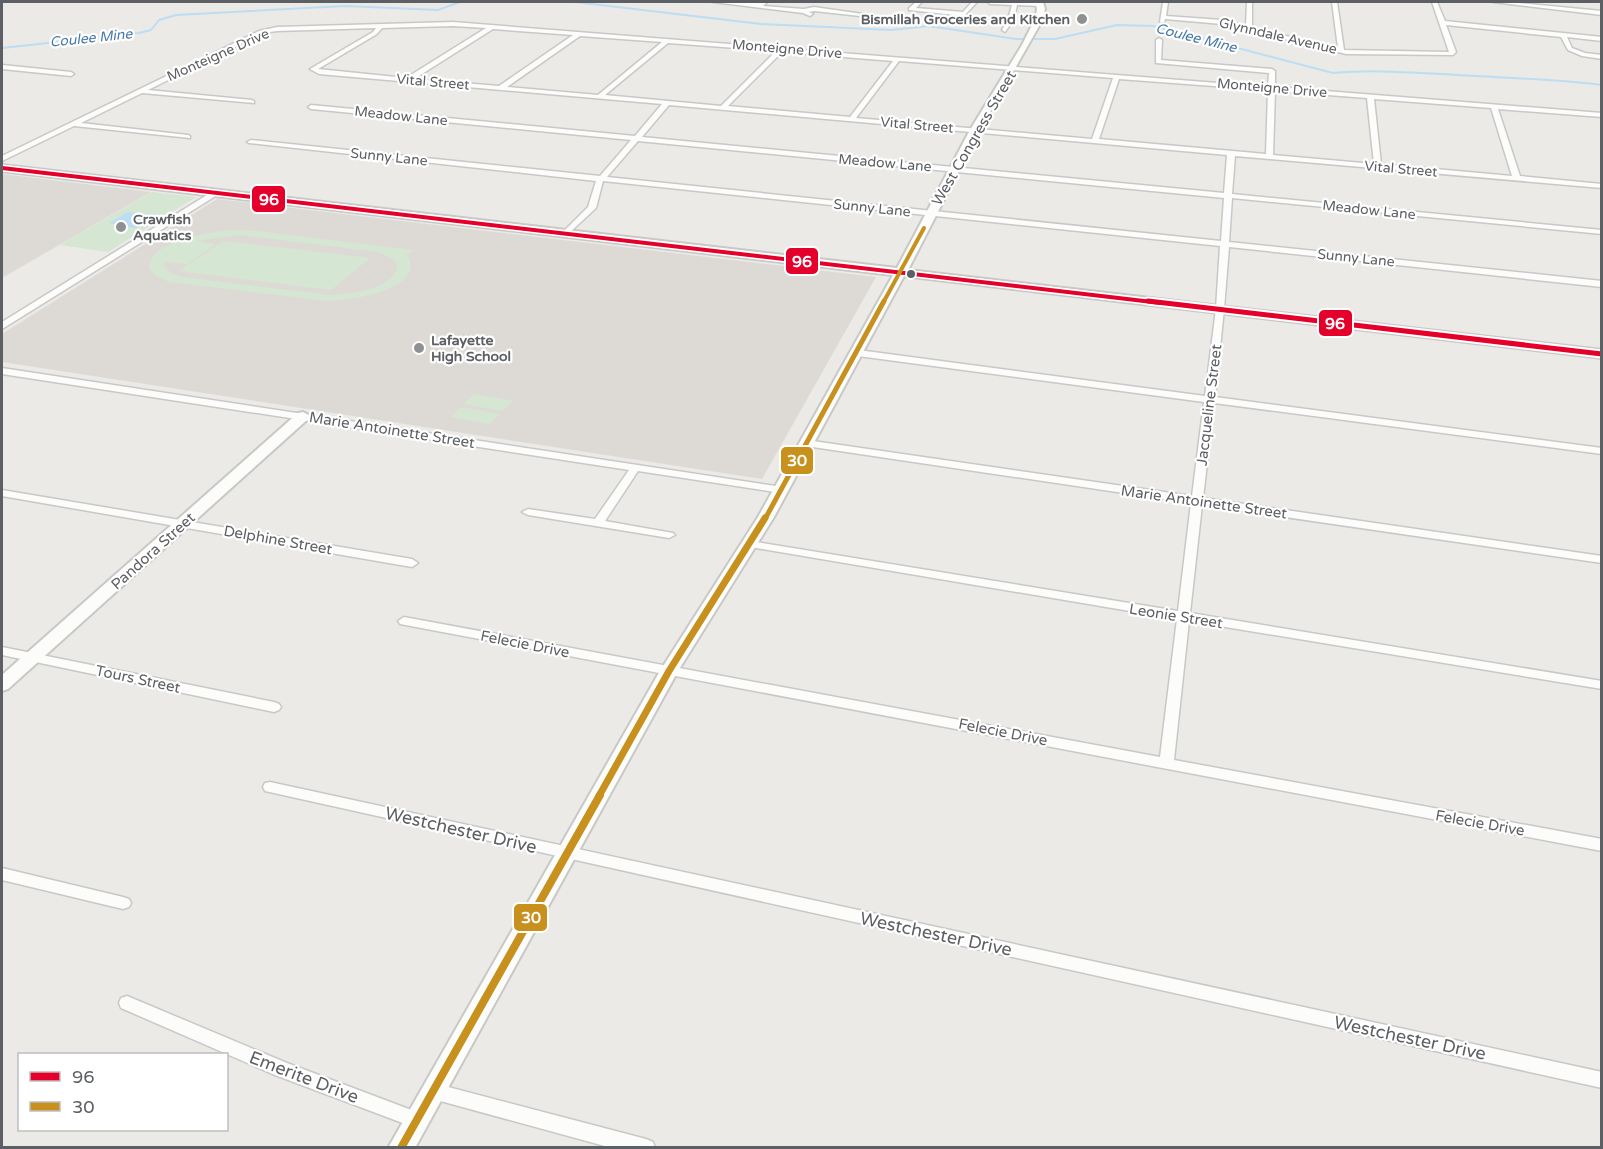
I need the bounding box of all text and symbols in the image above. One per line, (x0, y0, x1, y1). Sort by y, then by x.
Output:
place label: Bismillah Groceries and Kitchen (861, 11, 1070, 28)
marker: Bismillah Groceries and Kitchen (1075, 12, 1089, 26)
street label: Glynndale Avenue (1217, 14, 1339, 58)
water label: Coulee Mine (1154, 20, 1239, 57)
water label: Coulee Mine (49, 25, 134, 51)
street label: Monteigne Drive (164, 25, 272, 85)
street label: Monteigne Drive (731, 36, 843, 62)
street label: West Congress Street (928, 67, 1020, 209)
street label: Vital Street (396, 70, 471, 94)
street label: Monteigne Drive (1216, 75, 1328, 101)
street label: Meadow Lane (354, 103, 448, 129)
street label: Vital Street (880, 113, 955, 137)
street label: Sunny Lane (350, 144, 428, 170)
street label: Meadow Lane (838, 150, 932, 176)
street label: Vital Street (1364, 157, 1439, 181)
line badge: 96 (251, 185, 286, 213)
text: 96 (259, 190, 279, 210)
street label: Sunny Lane (833, 195, 911, 221)
street label: Meadow Lane (1322, 197, 1416, 223)
place label: Crawfish Aquatics (133, 211, 192, 244)
marker: Crawfish Aquatics (114, 220, 128, 234)
street label: Sunny Lane (1317, 245, 1395, 271)
line badge: 96 (785, 247, 819, 275)
text: 96 (792, 252, 812, 272)
unlabelled marker (905, 268, 917, 280)
line badge: 96 (1318, 309, 1353, 337)
text: 96 (1325, 314, 1345, 334)
place label: Lafayette High School (431, 332, 511, 365)
marker: Lafayette High School (412, 341, 426, 355)
street label: Jacqueline Street (1193, 343, 1225, 467)
street label: Marie Antoinette Street (308, 408, 476, 452)
line badge: 30 (780, 446, 814, 475)
text: 30 (787, 451, 807, 471)
street label: Marie Antoinette Street (1120, 481, 1288, 523)
street label: Pandora Street (107, 508, 199, 593)
street label: Delphine Street (222, 522, 334, 558)
street label: Leonie Street (1128, 600, 1224, 632)
street label: Felecie Drive (479, 627, 571, 661)
street label: Tours Street (94, 661, 182, 697)
street label: Felecie Drive (957, 715, 1049, 749)
street label: Westchester Drive (383, 802, 539, 858)
street label: Felecie Drive (1434, 806, 1526, 840)
line badge: 30 (513, 903, 548, 932)
street label: Westchester Drive (858, 907, 1014, 961)
text: 30 (521, 908, 541, 928)
street label: Westchester Drive (1332, 1011, 1488, 1065)
street label: Emerite Drive (246, 1046, 362, 1108)
legend (18, 1053, 228, 1131)
text: 96 (72, 1066, 95, 1088)
text: 30 (72, 1096, 95, 1118)

